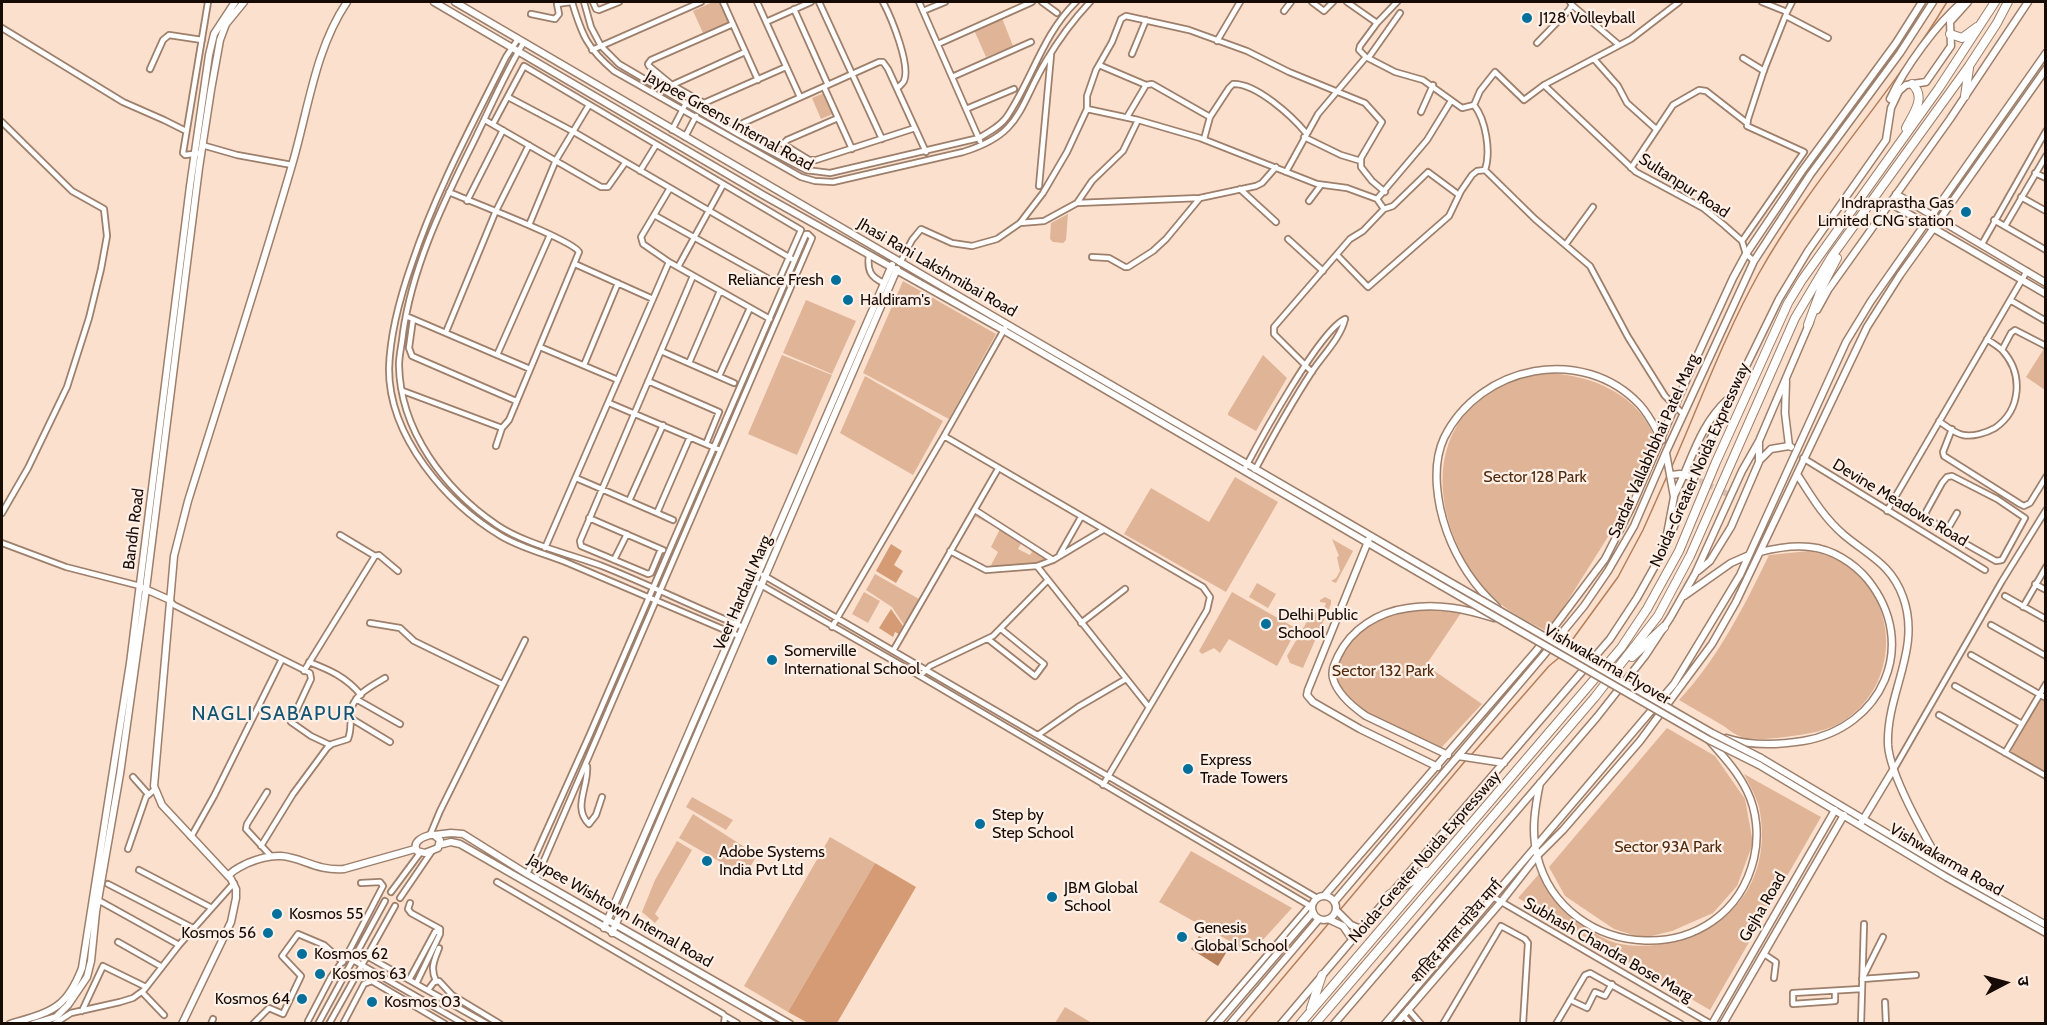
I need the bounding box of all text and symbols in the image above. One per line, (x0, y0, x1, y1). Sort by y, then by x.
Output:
place label: J128 Volleyball (1539, 8, 1635, 28)
marker: J128 Volleyball (1520, 11, 1534, 25)
street label: Jaypee Greens Internal Road (642, 67, 816, 175)
street label: Sultanpur Road (1635, 150, 1733, 222)
place label: Indraprastha Gas Limited CNG station (1818, 193, 1954, 231)
marker: Indraprastha Gas Limited CNG station (1959, 205, 1973, 219)
street label: Jhasi Rani Lakshmibai Road (854, 214, 1020, 322)
place label: Reliance Fresh (728, 270, 824, 290)
marker: Reliance Fresh (829, 273, 843, 287)
place label: Haldiram's (860, 290, 930, 310)
marker: Haldiram's (841, 293, 855, 307)
street label: Sardar Vallabhbhai Patel Marg (1605, 351, 1703, 541)
street label: Noida-Greater Noida Expressway (1646, 360, 1754, 570)
street label: Devine Meadows Road (1829, 455, 1971, 551)
park label: Sector 128 Park (1483, 467, 1587, 487)
street label: Bandh Road (119, 487, 149, 571)
street label: Veer Hardaul Marg (710, 532, 776, 654)
place label: Delhi Public School (1278, 605, 1358, 643)
marker: Delhi Public School (1259, 617, 1273, 631)
street label: Vishwakarma Flyover (1540, 621, 1674, 709)
place label: Somerville International School (784, 641, 920, 679)
marker: Somerville International School (765, 653, 779, 667)
park label: Sector 132 Park (1332, 661, 1434, 681)
district label: NAGLI SABAPUR (192, 702, 356, 726)
place label: Express Trade Towers (1200, 750, 1288, 788)
marker: Express Trade Towers (1181, 762, 1195, 776)
street label: Noida-Greater Noida Expressway (1345, 767, 1505, 947)
place label: Step by Step School (992, 805, 1074, 843)
marker: Step by Step School (973, 817, 987, 831)
street label: Vishwakarma Road (1886, 820, 2006, 900)
park label: Sector 93A Park (1614, 837, 1722, 857)
place label: Adobe Systems India Pvt Ltd (719, 842, 825, 880)
street label: Jaypee Wishtown Internal Road (524, 850, 716, 972)
marker: Adobe Systems India Pvt Ltd (700, 854, 714, 868)
street label: Gejha Road (1735, 869, 1791, 945)
street label: शाहिद मंगल पांडेय मार्ग (1407, 877, 1507, 987)
place label: JBM Global School (1064, 878, 1138, 916)
marker: JBM Global School (1045, 890, 1059, 904)
street label: Subhash Chandra Bose Marg (1520, 894, 1696, 1006)
place label: Kosmos 55 (289, 904, 363, 924)
marker: Kosmos 55 (270, 907, 284, 921)
place label: Genesis Global School (1194, 918, 1288, 956)
place label: Kosmos 56 (181, 923, 256, 943)
marker: Kosmos 56 (261, 926, 275, 940)
marker: Genesis Global School (1175, 930, 1189, 944)
place label: Kosmos 62 (314, 944, 388, 964)
marker: Kosmos 62 (295, 947, 309, 961)
north arrow (1975, 953, 2035, 1013)
place label: Kosmos 63 (332, 964, 407, 984)
marker: Kosmos 63 (313, 967, 327, 981)
text: उ (2013, 975, 2033, 987)
place label: Kosmos 64 (215, 989, 290, 1009)
marker: Kosmos 64 (295, 992, 309, 1006)
place label: Kosmos 03 (384, 992, 461, 1012)
marker: Kosmos 03 (365, 995, 379, 1009)

